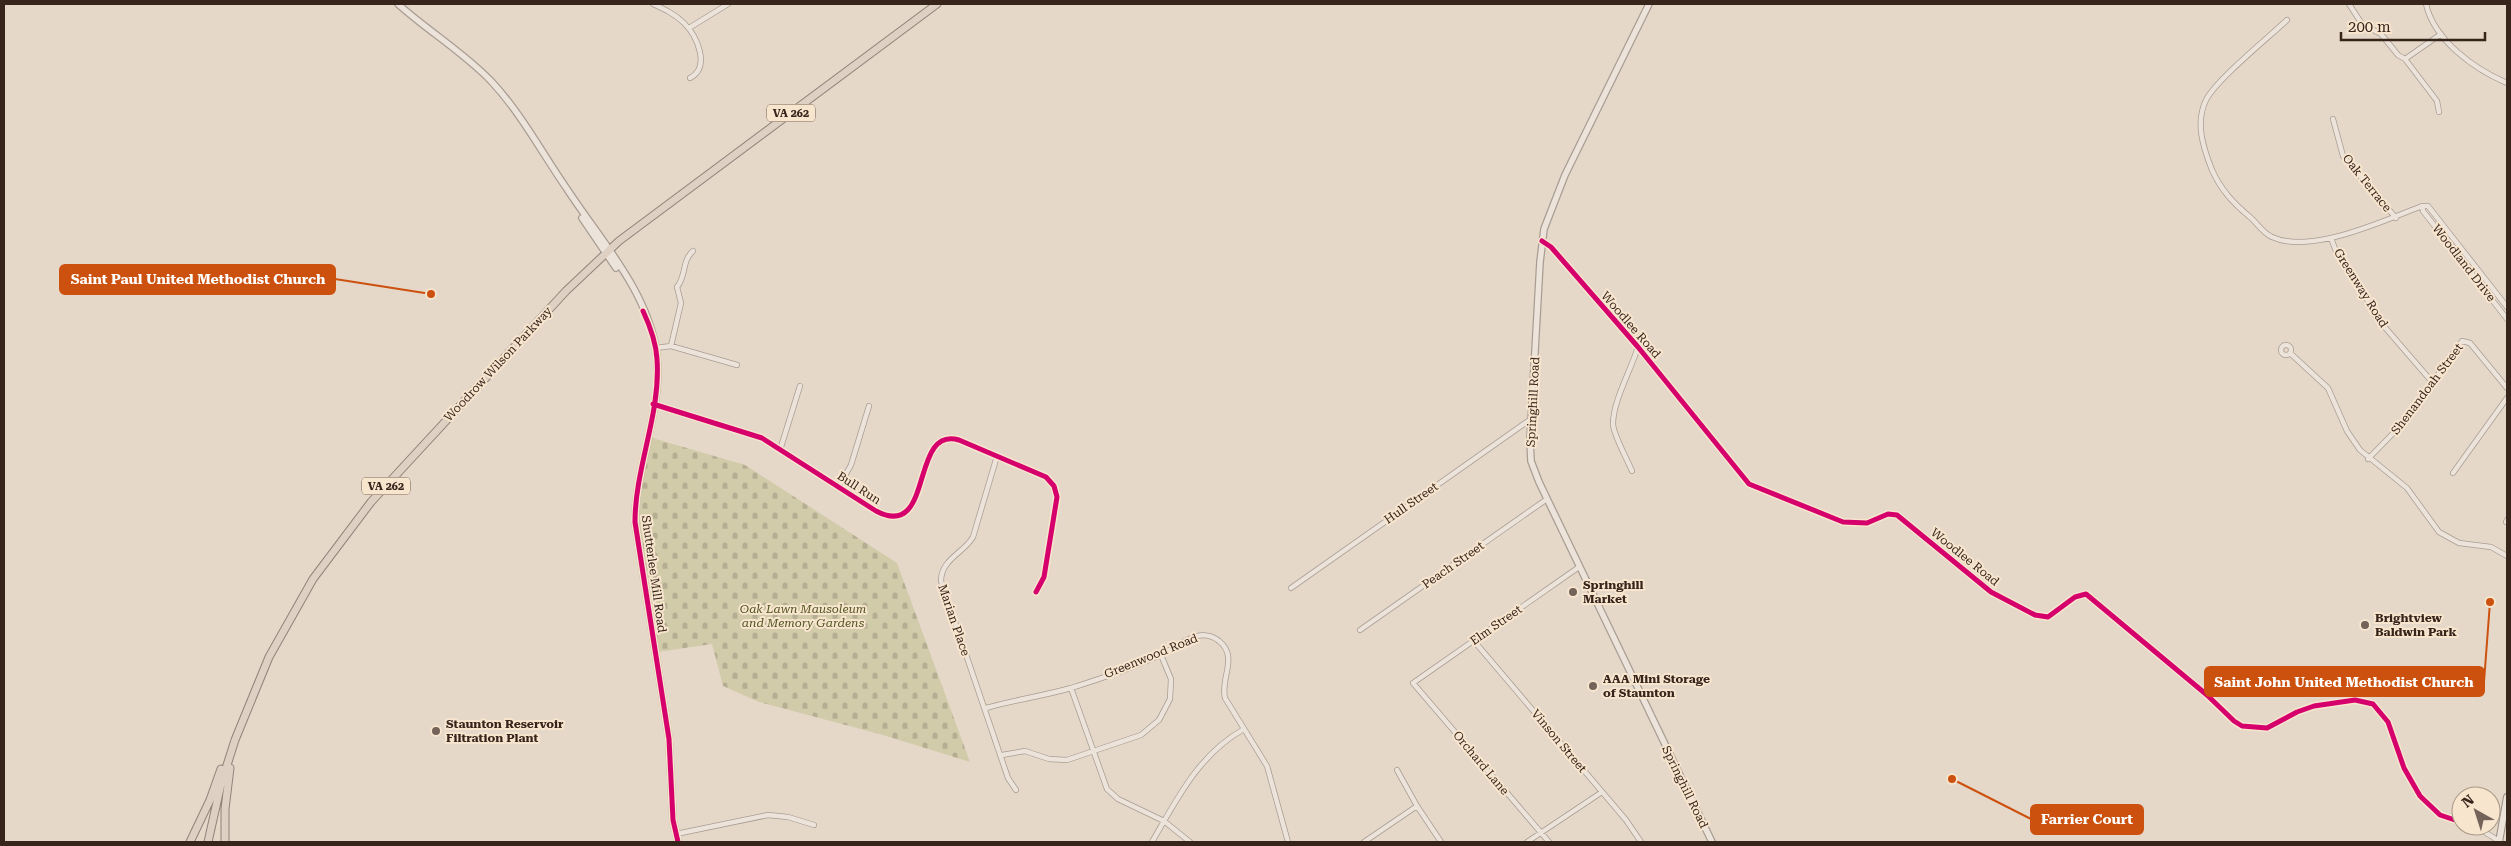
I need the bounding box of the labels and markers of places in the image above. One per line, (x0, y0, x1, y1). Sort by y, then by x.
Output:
callout: Saint Paul United Methodist Church (60, 265, 335, 294)
place label: Springhill Market (1583, 578, 1644, 606)
marker: Springhill Market (1567, 586, 1579, 598)
place label: Brightview Baldwin Park (2375, 611, 2457, 639)
marker: Brightview Baldwin Park (2359, 619, 2371, 631)
callout: Saint John United Methodist Church (2205, 667, 2484, 696)
place label: AAA Mini Storage of Staunton (1603, 672, 1710, 700)
marker: AAA Mini Storage of Staunton (1587, 680, 1599, 692)
place label: Staunton Reservoir Filtration Plant (446, 717, 564, 745)
marker: Staunton Reservoir Filtration Plant (430, 725, 442, 737)
callout: Farrier Court (2031, 805, 2143, 834)

